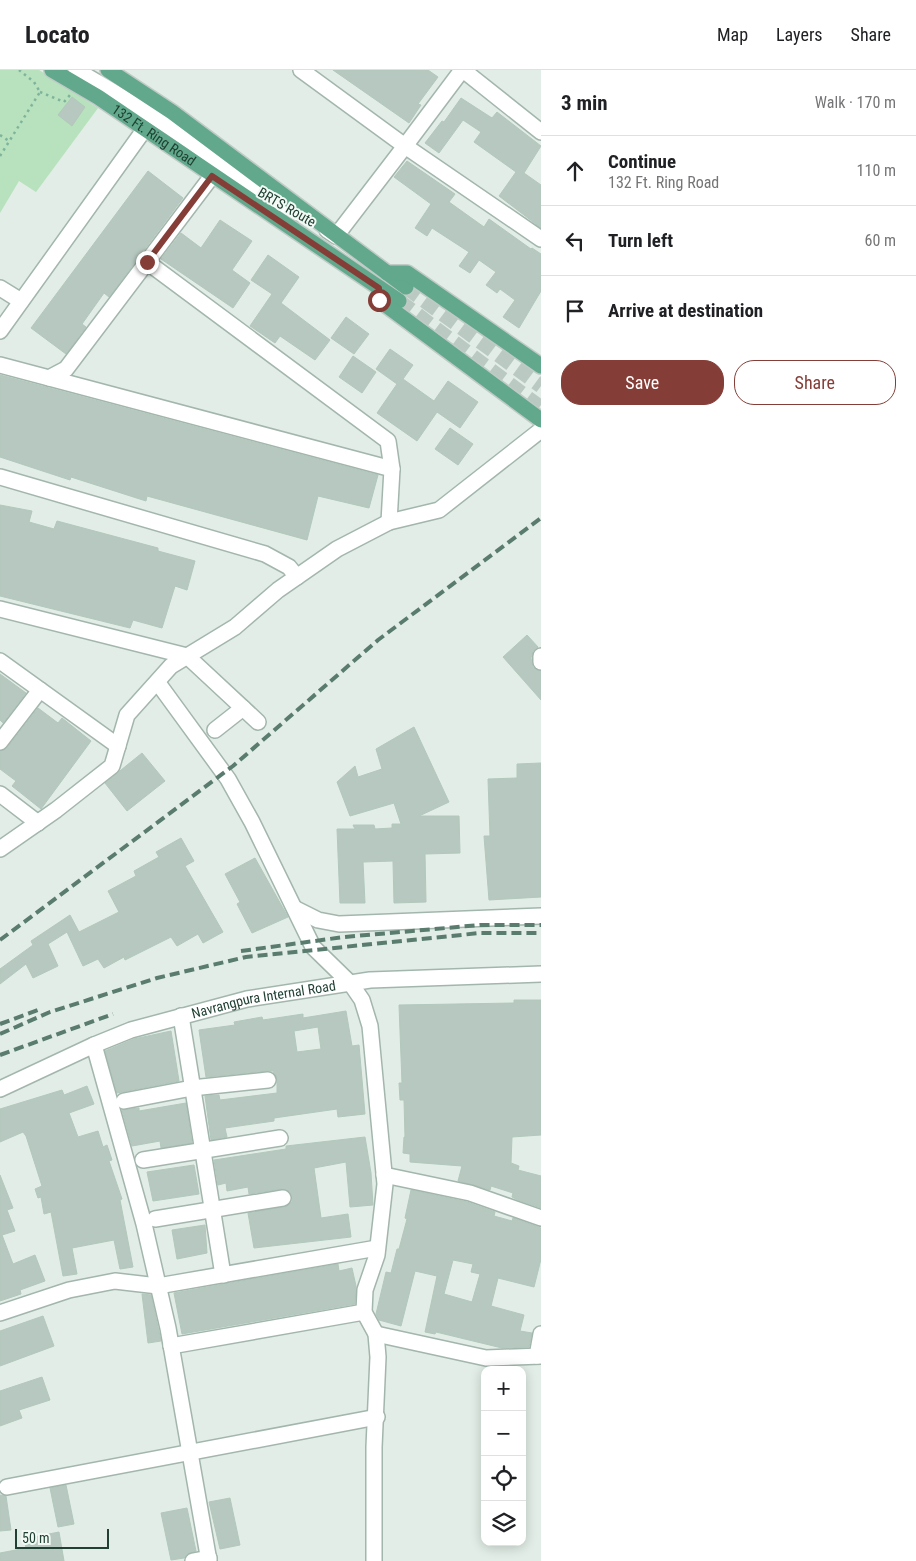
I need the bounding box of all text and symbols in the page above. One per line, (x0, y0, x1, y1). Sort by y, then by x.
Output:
text: Locato (25, 21, 90, 49)
text: Map (717, 24, 748, 45)
text: Layers (776, 24, 823, 45)
text: Share (851, 24, 891, 45)
text: 3 min (561, 91, 608, 115)
text: Walk · 170 m (815, 93, 896, 112)
street label: 132 Ft. Ring Road (109, 101, 199, 169)
text: Continue (608, 150, 676, 173)
icon: ahead (561, 157, 589, 185)
text: 110 m (857, 161, 896, 180)
text: 132 Ft. Ring Road (608, 173, 719, 192)
street label: BRTS Route (255, 184, 319, 230)
icon: left (561, 227, 589, 255)
text: Turn left (608, 229, 673, 252)
text: 60 m (864, 231, 896, 250)
route end (136, 251, 159, 274)
route start (368, 289, 391, 312)
icon: arrive (561, 297, 589, 325)
text: Arrive at destination (608, 299, 763, 322)
button: Save (561, 360, 724, 405)
button: Share (734, 360, 896, 405)
street label: Navrangpura Internal Road (190, 977, 337, 1021)
map controls (481, 1366, 526, 1546)
button: + (481, 1366, 526, 1411)
button: − (481, 1411, 526, 1456)
button: locate (481, 1456, 526, 1501)
button: layers (481, 1501, 526, 1546)
scale bar (15, 1526, 109, 1549)
text: 50 m (22, 1530, 50, 1546)

